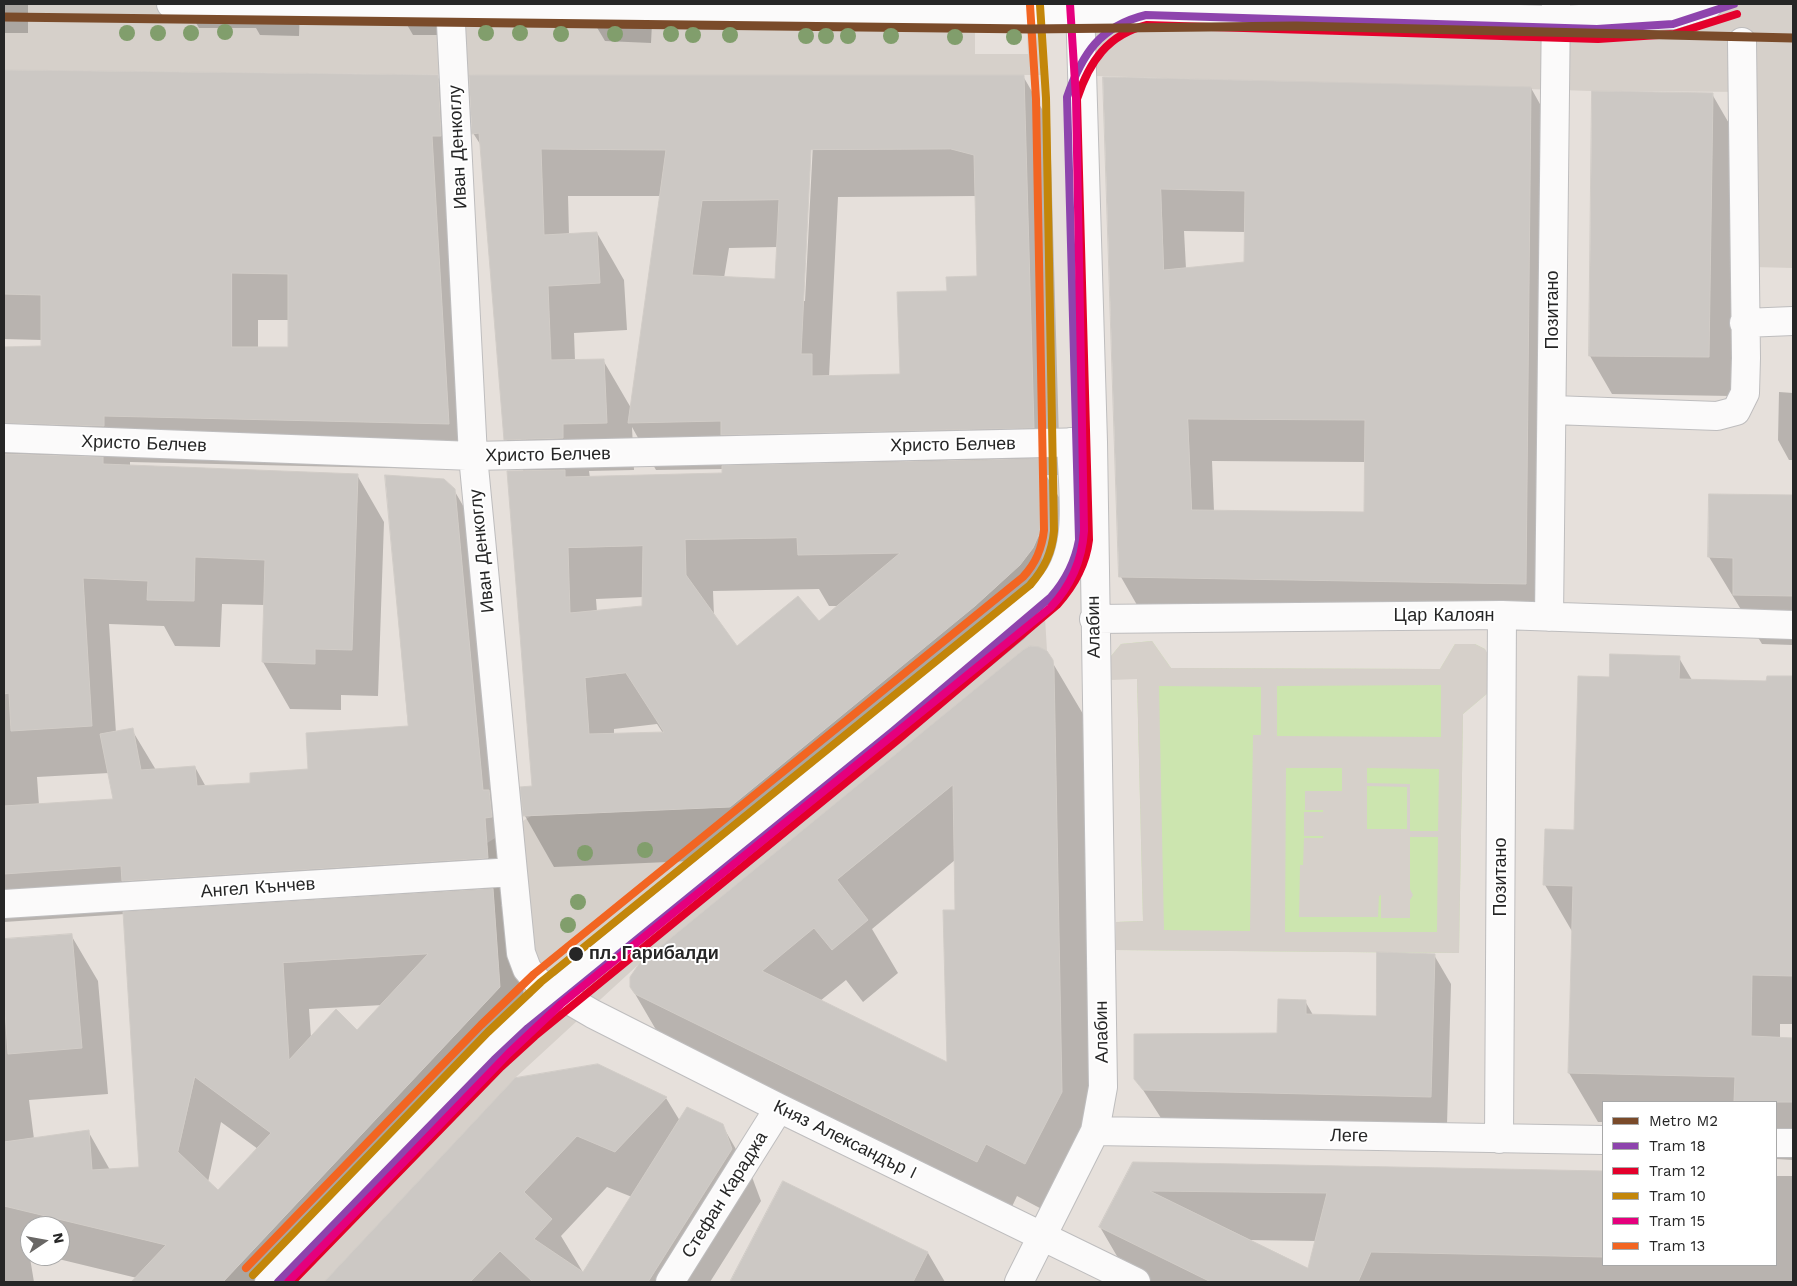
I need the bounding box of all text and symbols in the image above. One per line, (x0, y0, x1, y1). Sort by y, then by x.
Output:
street label: Иван Денкоглу (444, 84, 472, 210)
street label: Позитано (1542, 270, 1564, 350)
street label: Христо Белчев (81, 431, 207, 457)
street label: Христо Белчев (890, 433, 1016, 457)
street label: Христо Белчев (485, 443, 611, 467)
street label: Иван Денкоглу (465, 488, 499, 614)
street label: Алабин (1083, 595, 1105, 659)
street label: Цар Калоян (1394, 605, 1494, 627)
street label: Позитано (1490, 837, 1512, 917)
street label: Ангел Кънчев (200, 873, 316, 903)
place label: пл. Гарибалди (589, 943, 719, 965)
marker: пл. Гарибалди (567, 945, 585, 963)
street label: Алабин (1091, 1000, 1113, 1064)
street label: Княз Александър I (770, 1096, 920, 1184)
legend (1602, 1101, 1777, 1266)
text: Metro M2 (1649, 1112, 1718, 1130)
street label: Леге (1330, 1125, 1368, 1147)
street label: Стефан Караджа (677, 1128, 773, 1262)
text: Tram 18 (1649, 1137, 1706, 1155)
text: Tram 12 (1649, 1162, 1705, 1180)
text: Tram 10 (1649, 1187, 1706, 1205)
text: Tram 15 (1649, 1212, 1705, 1230)
north arrow (20, 1216, 70, 1266)
text: N (50, 1231, 68, 1245)
text: Tram 13 (1649, 1237, 1705, 1255)

